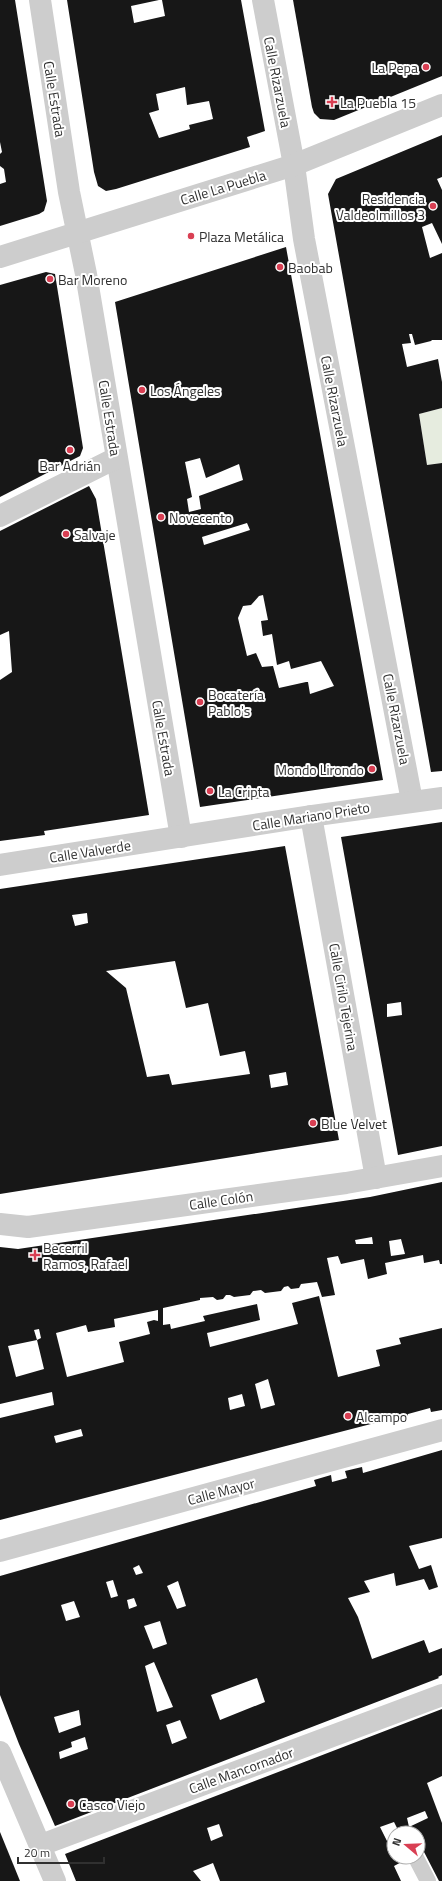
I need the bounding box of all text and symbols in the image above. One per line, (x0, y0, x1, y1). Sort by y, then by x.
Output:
street label: Calle Rizarzuela (259, 35, 297, 129)
place label: La Pepa (371, 57, 418, 78)
street label: Calle Estrada (39, 59, 71, 139)
marker: La Pepa (421, 62, 431, 72)
place label: La Puebla 15 (340, 92, 416, 113)
marker: La Puebla 15 (327, 97, 337, 107)
street label: Calle La Puebla (178, 164, 268, 210)
place label: Residencia Valdeolmillos 3 (336, 188, 425, 225)
marker: Residencia Valdeolmillos 3 (428, 201, 438, 211)
place label: Plaza Metálica (199, 226, 284, 247)
marker: Plaza Metálica (186, 231, 196, 241)
place label: Baobab (288, 257, 333, 278)
marker: Baobab (275, 262, 285, 272)
place label: Bar Moreno (58, 269, 127, 290)
marker: Bar Moreno (45, 274, 55, 284)
street label: Calle Rizarzuela (316, 354, 354, 448)
street label: Calle Estrada (94, 378, 126, 458)
place label: Los Ángeles (150, 380, 221, 401)
marker: Los Ángeles (137, 385, 147, 395)
marker: Bar Adrián (65, 445, 75, 455)
place label: Bar Adrián (39, 455, 101, 476)
place label: Novecento (169, 507, 232, 528)
marker: Novecento (156, 512, 166, 522)
place label: Salvaje (74, 524, 116, 545)
marker: Salvaje (61, 529, 71, 539)
street label: Calle Rizarzuela (378, 672, 416, 766)
place label: Bocatería Pablo's (208, 684, 264, 721)
marker: Bocatería Pablo's (195, 697, 205, 707)
street label: Calle Estrada (147, 698, 181, 778)
place label: Mondo Lirondo (275, 759, 364, 780)
marker: Mondo Lirondo (367, 764, 377, 774)
place label: La Cripta (218, 781, 270, 802)
marker: La Cripta (205, 786, 215, 796)
street label: Calle Mariano Prieto (251, 796, 371, 836)
street label: Calle Valverde (48, 834, 132, 868)
street label: Calle Cirilo Tejerina (324, 941, 364, 1053)
place label: Blue Velvet (321, 1113, 387, 1134)
marker: Blue Velvet (308, 1118, 318, 1128)
street label: Calle Colón (188, 1185, 254, 1215)
place label: Becerril Ramos, Rafael (43, 1237, 128, 1274)
marker: Becerril Ramos, Rafael (30, 1250, 40, 1260)
place label: Alcampo (356, 1406, 407, 1427)
marker: Alcampo (343, 1411, 353, 1421)
street label: Calle Mayor (185, 1472, 257, 1510)
street label: Calle Mancornador (186, 1741, 296, 1799)
place label: Casco Viejo (79, 1794, 145, 1815)
marker: Casco Viejo (66, 1799, 76, 1809)
north arrow (386, 1825, 426, 1865)
text: N (388, 1836, 405, 1848)
scale bar (18, 1839, 104, 1865)
text: 20 m (24, 1843, 50, 1862)

